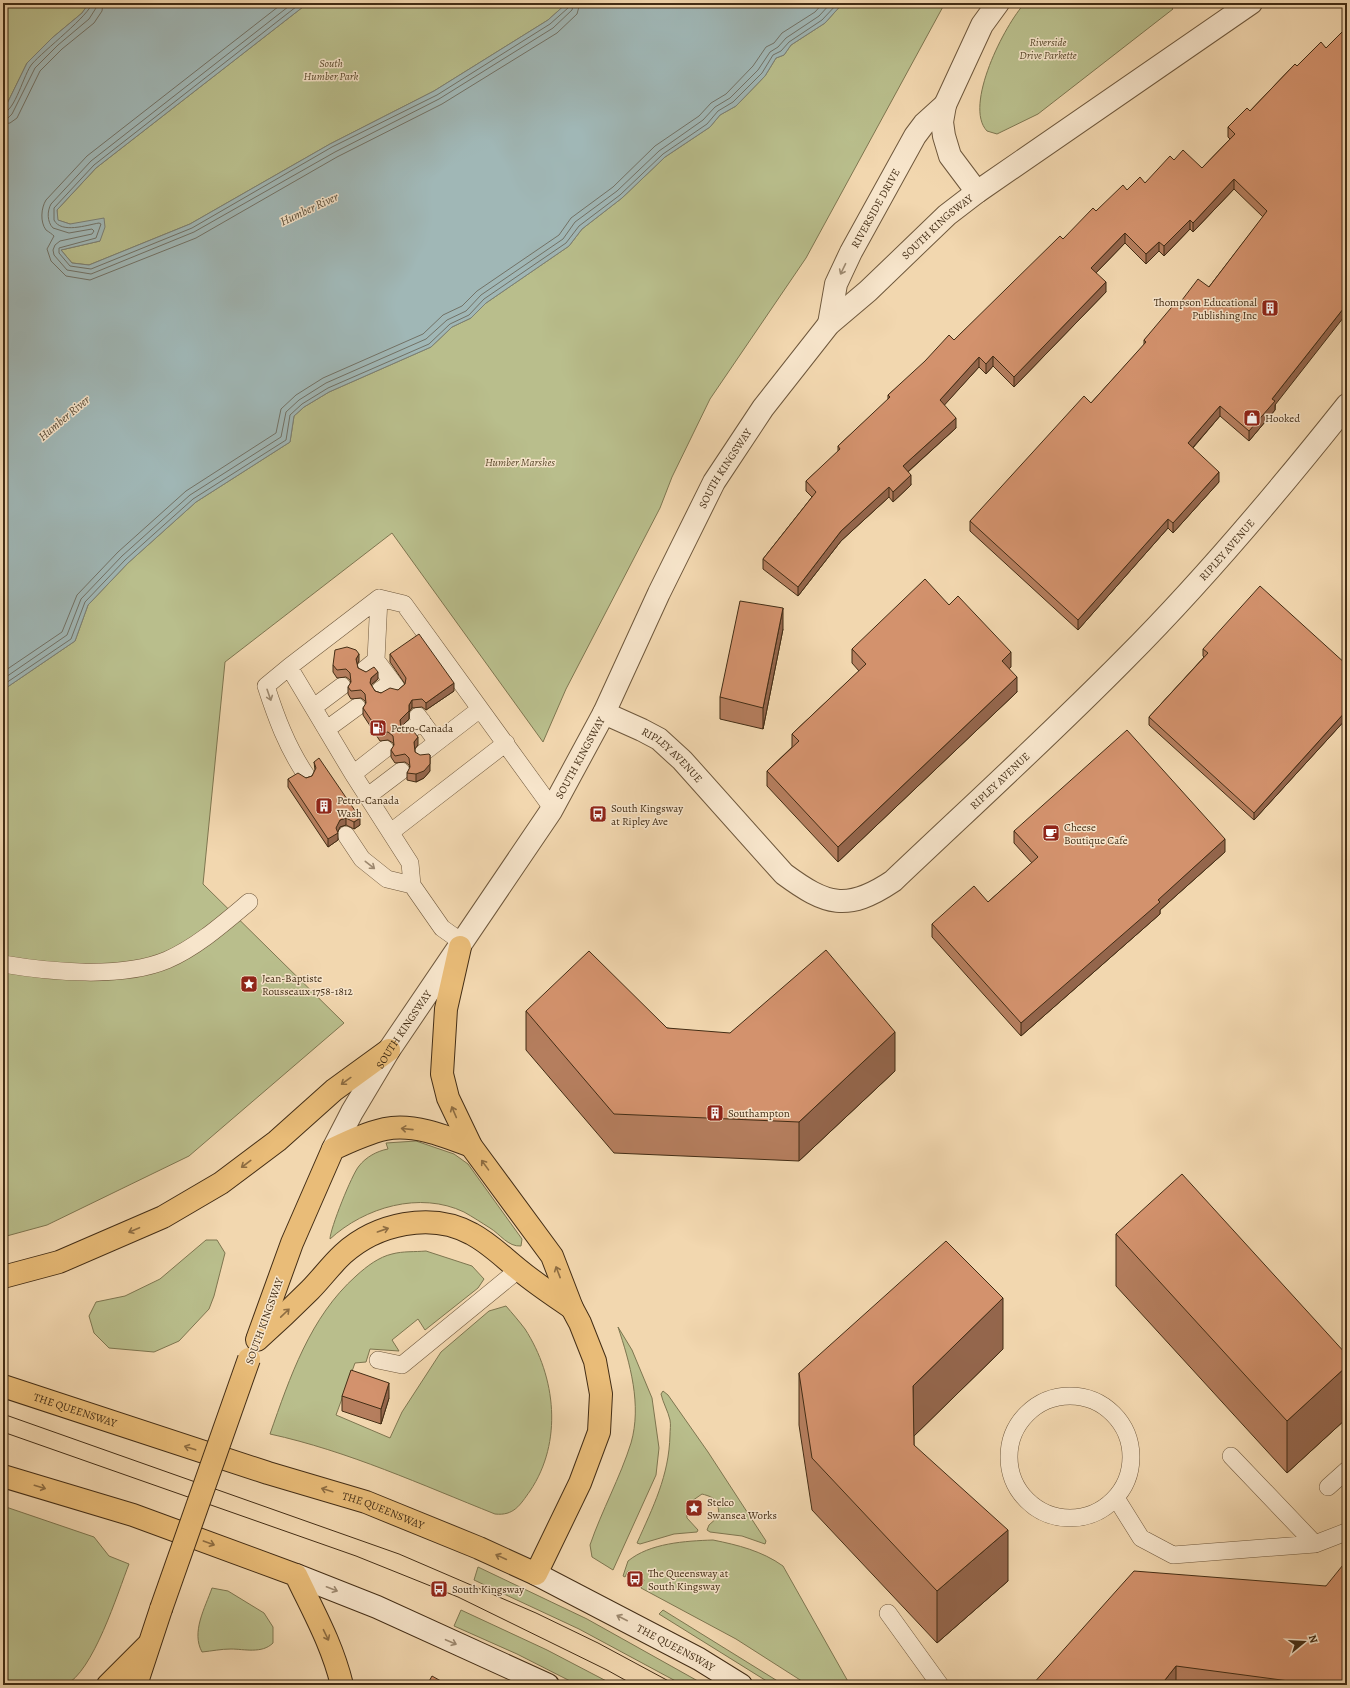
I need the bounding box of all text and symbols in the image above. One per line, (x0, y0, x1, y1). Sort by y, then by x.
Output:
park label: Riverside Drive Parkette (1019, 35, 1077, 63)
park label: South Humber Park (304, 56, 359, 84)
street label: RIVERSIDE DRIVE (848, 166, 904, 251)
water label: Humber River (277, 188, 341, 229)
street label: SOUTH KINGSWAY (898, 190, 977, 263)
one-way arrow (839, 262, 846, 274)
place label: Thompson Educational Publishing Inc (1154, 295, 1257, 323)
building icon: Thompson Educational Publishing Inc (1260, 298, 1280, 318)
water label: Humber River (35, 391, 94, 444)
shop icon: Hooked (1242, 408, 1262, 428)
place label: Hooked (1265, 411, 1300, 426)
street label: SOUTH KINGSWAY (695, 425, 756, 511)
park label: Humber Marshes (485, 455, 555, 470)
street label: RIPLEY AVENUE (1196, 516, 1258, 584)
one-way arrow (265, 688, 273, 700)
street label: SOUTH KINGSWAY (552, 713, 609, 802)
fuel station icon: Petro-Canada (368, 718, 388, 738)
place label: Petro-Canada (391, 721, 454, 736)
street label: RIPLEY AVENUE (639, 724, 706, 786)
street label: RIPLEY AVENUE (967, 749, 1033, 813)
place label: Petro-Canada Wash (336, 793, 400, 821)
building icon: Petro-Canada Wash (314, 796, 334, 816)
place label: South Kingsway at Ripley Ave (611, 801, 683, 829)
bus stop icon: South Kingsway at Ripley Ave (588, 804, 608, 824)
place label: Cheese Boutique Cafe (1064, 820, 1128, 848)
cafe icon: Cheese Boutique Cafe (1041, 823, 1061, 843)
one-way arrow (364, 861, 375, 870)
place label: Jean-Baptiste Rousseaux 1758-1812 (262, 971, 353, 999)
place icon: Jean-Baptiste Rousseaux 1758-1812 (239, 974, 259, 994)
street label: SOUTH KINGSWAY (373, 987, 436, 1072)
one-way arrow (340, 1077, 351, 1085)
building icon: Southampton (705, 1103, 725, 1123)
one-way arrow (449, 1106, 457, 1118)
place label: Southampton (728, 1106, 790, 1121)
one-way arrow (401, 1125, 414, 1133)
one-way arrow (241, 1160, 252, 1169)
one-way arrow (481, 1160, 489, 1171)
one-way arrow (128, 1226, 140, 1234)
one-way arrow (376, 1226, 389, 1233)
one-way arrow (553, 1266, 561, 1278)
street label: SOUTH KINGSWAY (242, 1275, 287, 1367)
one-way arrow (280, 1309, 290, 1318)
street label: THE QUEENSWAY (32, 1390, 120, 1431)
one-way arrow (184, 1443, 196, 1451)
one-way arrow (34, 1484, 47, 1491)
one-way arrow (321, 1486, 334, 1494)
street label: THE QUEENSWAY (340, 1488, 427, 1533)
place label: Stelco Swansea Works (707, 1495, 777, 1523)
place icon: Stelco Swansea Works (684, 1498, 704, 1518)
one-way arrow (203, 1540, 215, 1548)
one-way arrow (495, 1553, 507, 1560)
place label: The Queensway at South Kingsway (648, 1566, 729, 1594)
bus stop icon: The Queensway at South Kingsway (625, 1569, 645, 1589)
bus stop icon: South Kingsway (429, 1579, 449, 1599)
place label: South Kingsway (452, 1582, 524, 1597)
one-way arrow (326, 1586, 338, 1594)
one-way arrow (616, 1613, 628, 1621)
street label: THE QUEENSWAY (634, 1621, 718, 1676)
north arrow (1284, 1622, 1324, 1662)
one-way arrow (323, 1629, 330, 1641)
text: N (1305, 1633, 1321, 1645)
one-way arrow (445, 1638, 457, 1646)

